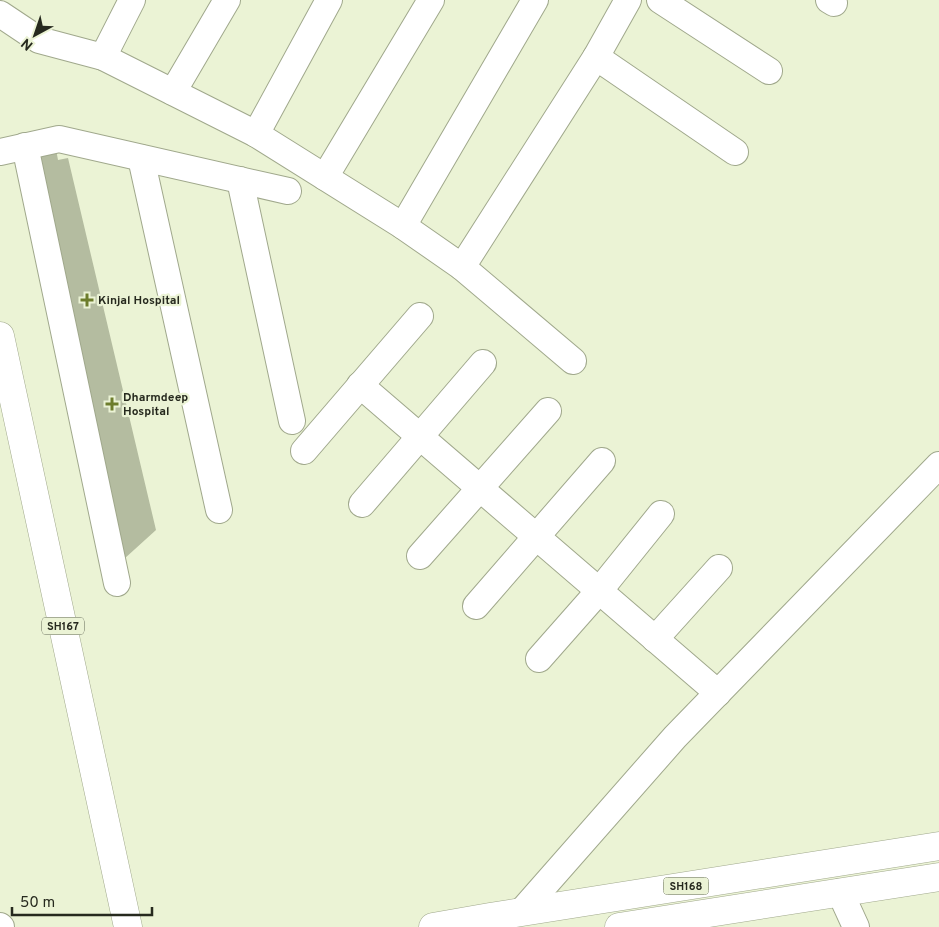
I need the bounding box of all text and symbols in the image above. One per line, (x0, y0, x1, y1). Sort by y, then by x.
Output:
north arrow (10, 10, 60, 60)
text: N (18, 34, 37, 54)
marker: Kinjal Hospital (80, 293, 94, 307)
place label: Kinjal Hospital (98, 293, 180, 309)
place label: Dharmdeep Hospital (123, 390, 188, 420)
marker: Dharmdeep Hospital (105, 397, 119, 411)
road number: SH167 (42, 618, 84, 634)
road number: SH168 (664, 878, 708, 894)
scale bar (12, 884, 152, 916)
text: 50 m (20, 894, 55, 913)

